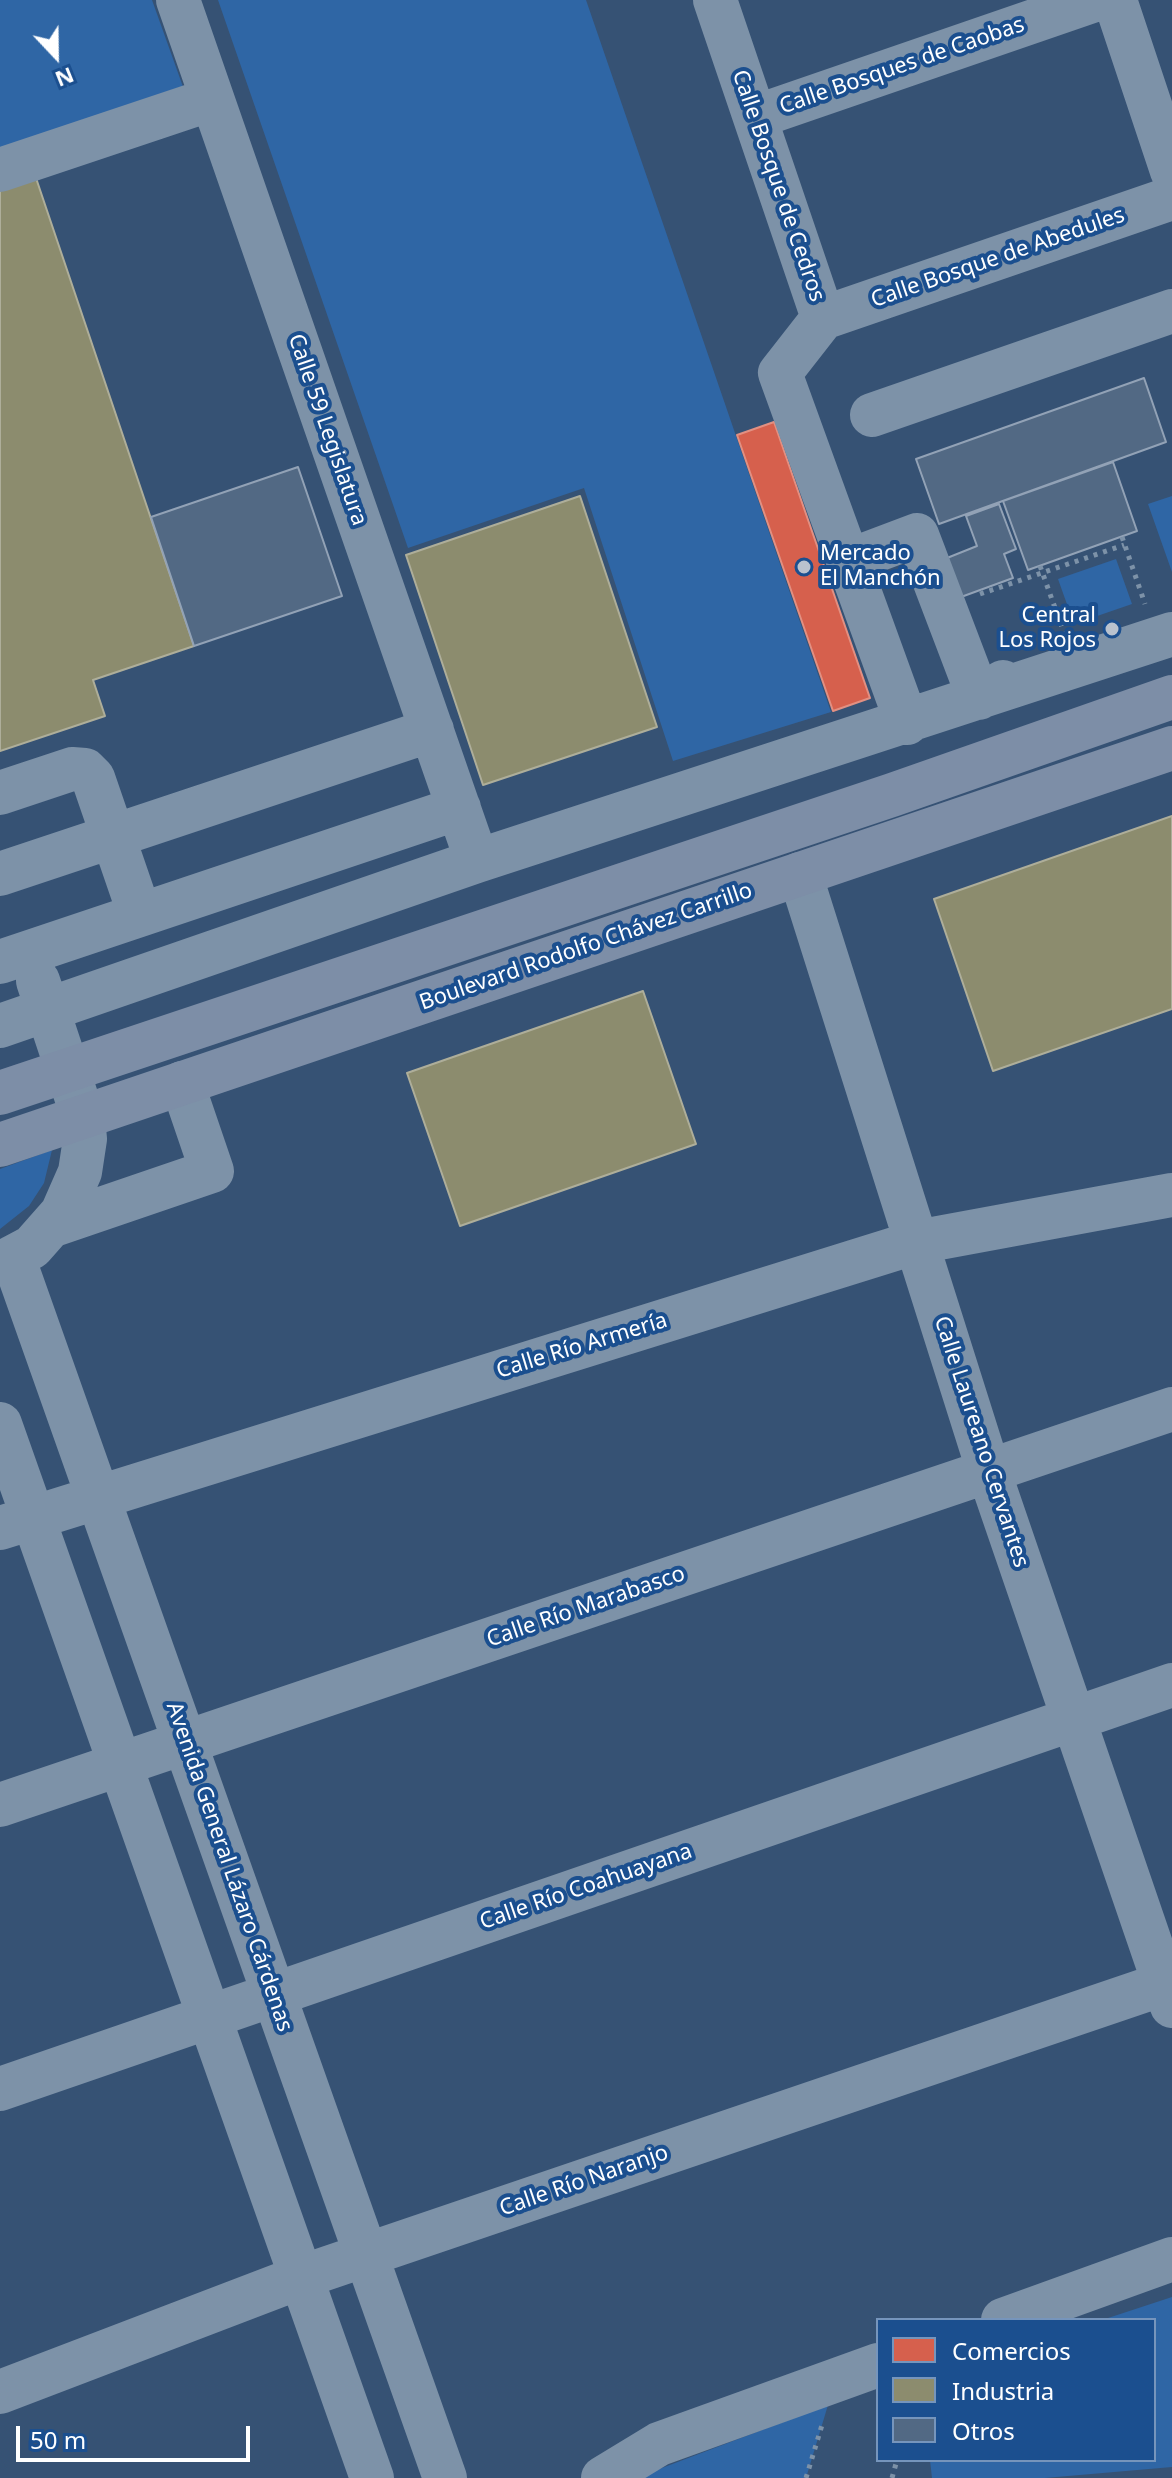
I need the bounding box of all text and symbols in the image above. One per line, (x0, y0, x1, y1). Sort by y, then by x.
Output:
street label: Calle Bosques de Caobas (776, 12, 1028, 120)
north arrow (16, 16, 96, 96)
text: N (51, 61, 79, 96)
street label: Calle Bosque de Cedros (726, 67, 830, 305)
street label: Calle Bosque de Abedules (868, 202, 1128, 314)
street label: Calle 59 Legislatura (282, 331, 372, 529)
place label: Mercado El Manchón (820, 541, 941, 592)
marker: Mercado El Manchón (795, 558, 813, 576)
place label: Central Los Rojos (998, 603, 1096, 654)
marker: Central Los Rojos (1103, 620, 1121, 638)
street label: Boulevard Rodolfo Chávez Carrillo (416, 877, 756, 1017)
street label: Calle Río Armería (493, 1307, 671, 1385)
street label: Calle Laureano Cervantes (928, 1313, 1034, 1571)
street label: Calle Río Marabasco (484, 1561, 688, 1653)
street label: Avenida General Lázaro Cárdenas (160, 1699, 298, 2035)
street label: Calle Río Coahuayana (476, 1838, 696, 1936)
street label: Calle Río Naranjo (496, 2140, 672, 2222)
legend (876, 2318, 1156, 2462)
text: Comercios (952, 2334, 1071, 2367)
text: Industria (952, 2374, 1054, 2407)
scale bar (20, 2410, 254, 2460)
text: Otros (952, 2414, 1015, 2447)
text: 50 m (30, 2423, 86, 2456)

